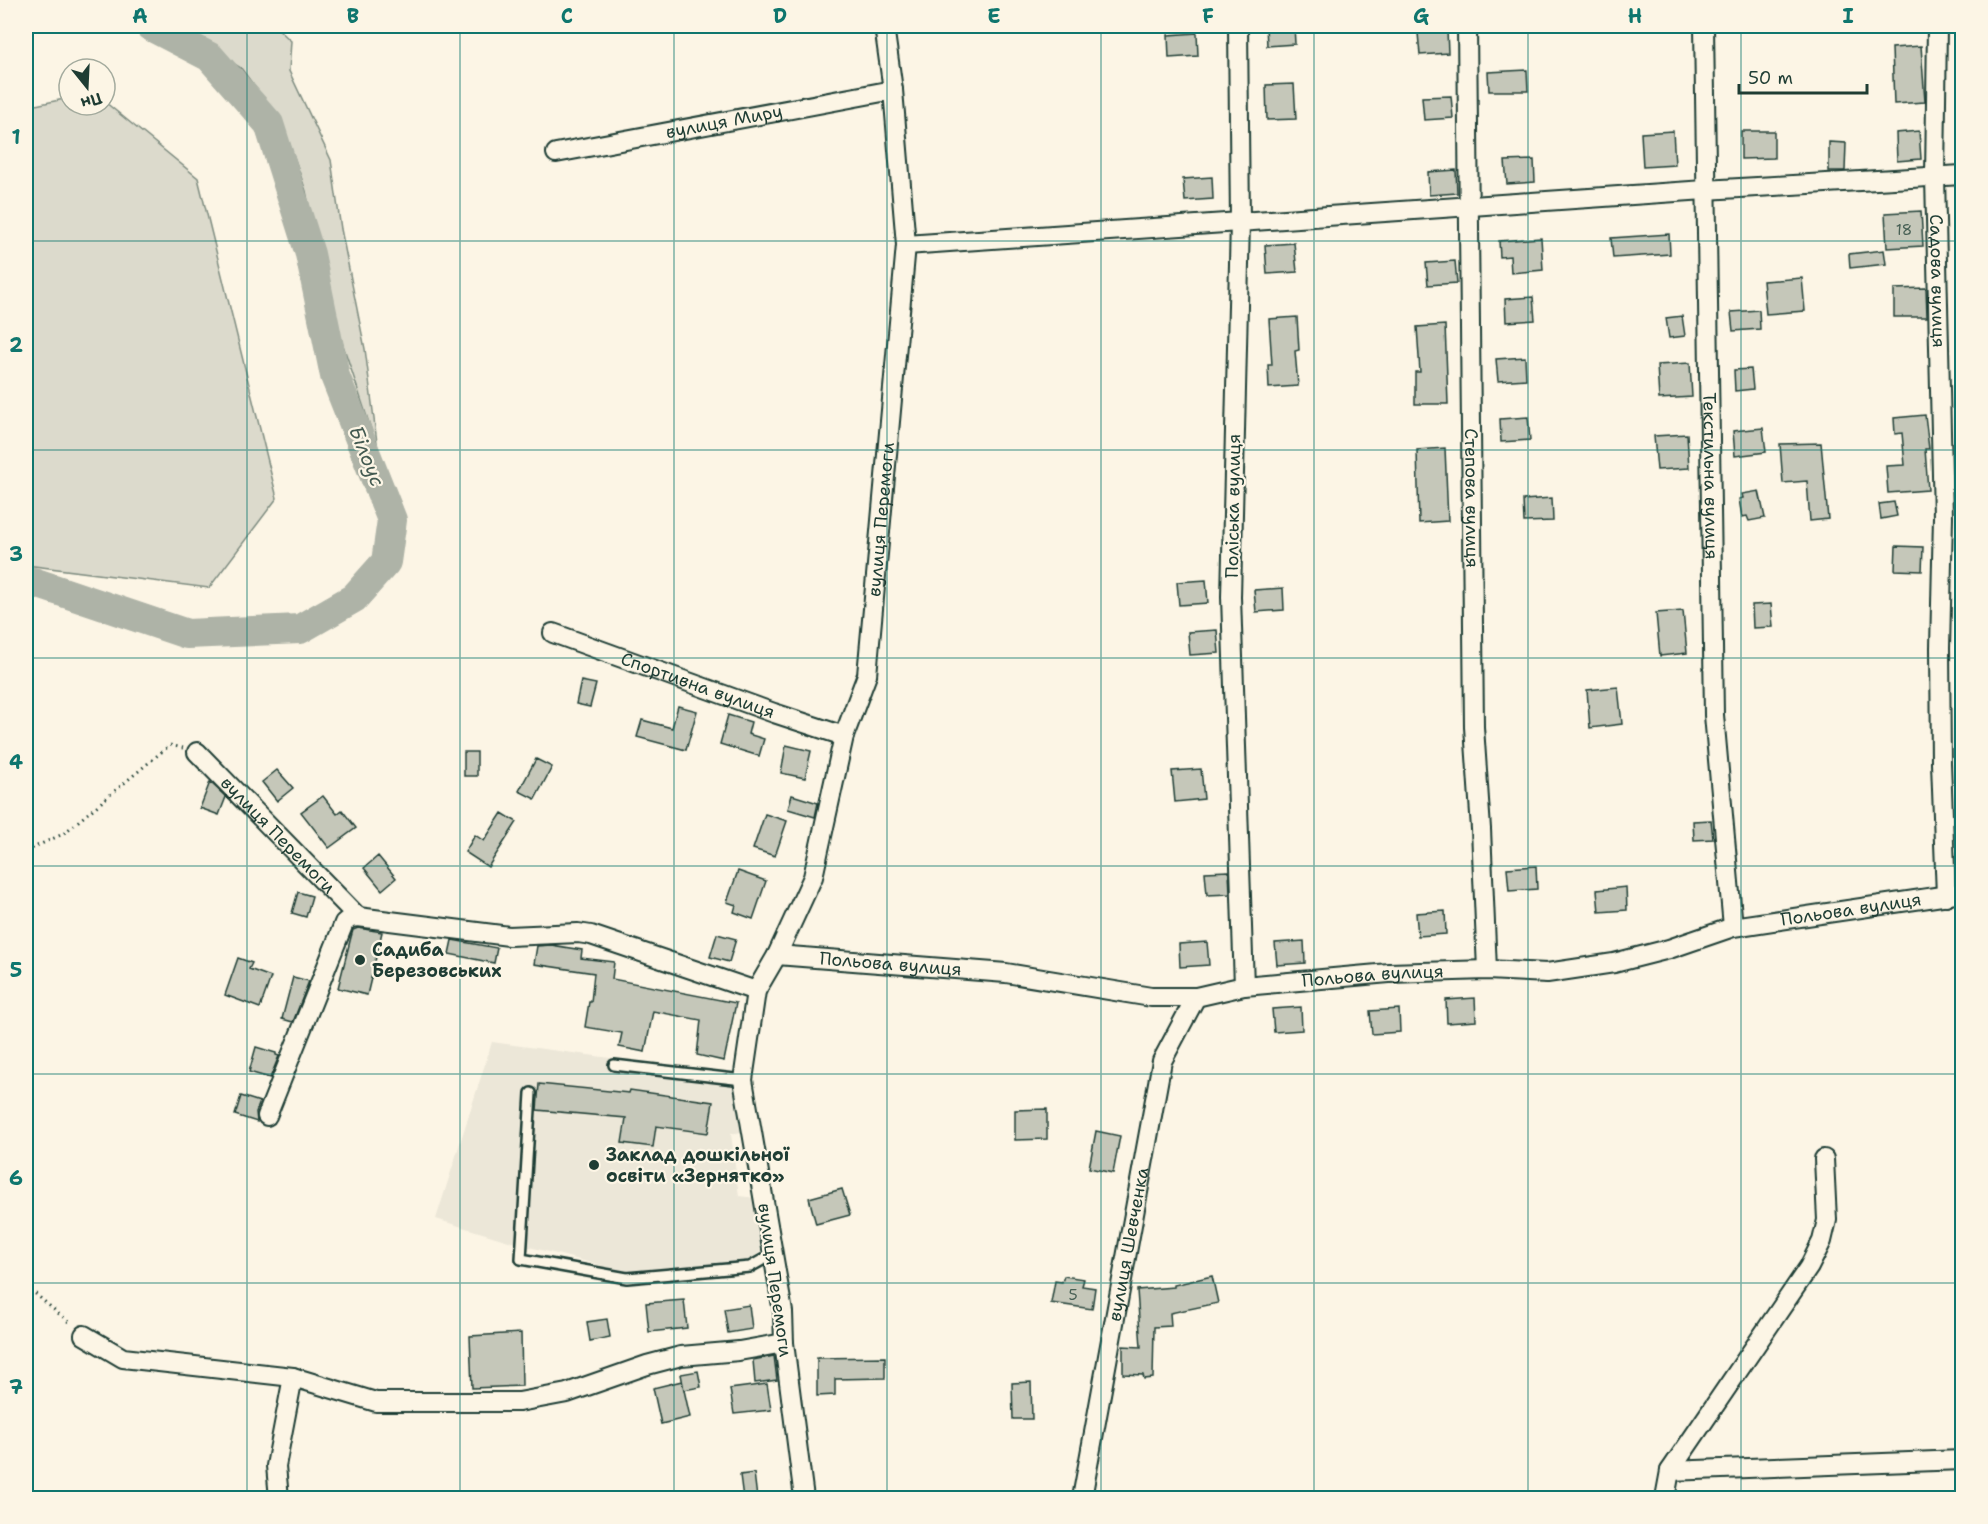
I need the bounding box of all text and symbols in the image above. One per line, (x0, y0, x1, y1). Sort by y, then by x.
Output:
text: A (132, 3, 148, 29)
text: B (347, 3, 359, 29)
text: C (561, 3, 573, 29)
text: D (773, 3, 787, 29)
text: E (987, 3, 1001, 29)
text: F (1202, 3, 1214, 29)
text: G (1413, 3, 1429, 29)
text: H (1628, 3, 1642, 29)
text: I (1842, 3, 1854, 29)
north arrow (57, 57, 117, 117)
scale bar (1739, 57, 1866, 95)
text: 50 m (1748, 66, 1793, 90)
text: Пн (78, 88, 105, 114)
street label: вулиця Миру (664, 99, 784, 144)
text: 1 (11, 124, 21, 150)
street label: Садова вулиця (1924, 214, 1951, 348)
house number: 18 (1896, 220, 1912, 240)
text: 2 (9, 332, 23, 358)
street label: Текстильна вулиця (1697, 392, 1724, 560)
water label: Білоус (343, 422, 391, 490)
street label: Степова вулиця (1459, 428, 1484, 568)
street label: Поліська вулиця (1220, 434, 1246, 578)
street label: вулиця Перемоги (862, 441, 900, 598)
text: 3 (9, 541, 23, 567)
street label: Спортивна вулиця (617, 647, 778, 724)
text: 4 (9, 749, 23, 775)
street label: вулиця Перемоги (215, 771, 341, 899)
street label: Польова вулиця (1779, 887, 1923, 932)
place label: Садиба Березовських (372, 938, 502, 983)
street label: Польова вулиця (819, 946, 962, 981)
marker: Садиба Березовських (353, 953, 367, 967)
text: 5 (10, 957, 22, 983)
street label: Польова вулиця (1301, 959, 1444, 993)
place label: Заклад дошкільної освіти «Зернятко» (606, 1143, 790, 1188)
marker: Заклад дошкільної освіти «Зернятко» (587, 1158, 601, 1172)
text: 6 (9, 1165, 23, 1191)
street label: вулиця Шевченка (1103, 1165, 1154, 1323)
street label: вулиця Перемоги (752, 1202, 798, 1359)
house number: 5 (1068, 1285, 1078, 1305)
text: 7 (9, 1374, 23, 1400)

